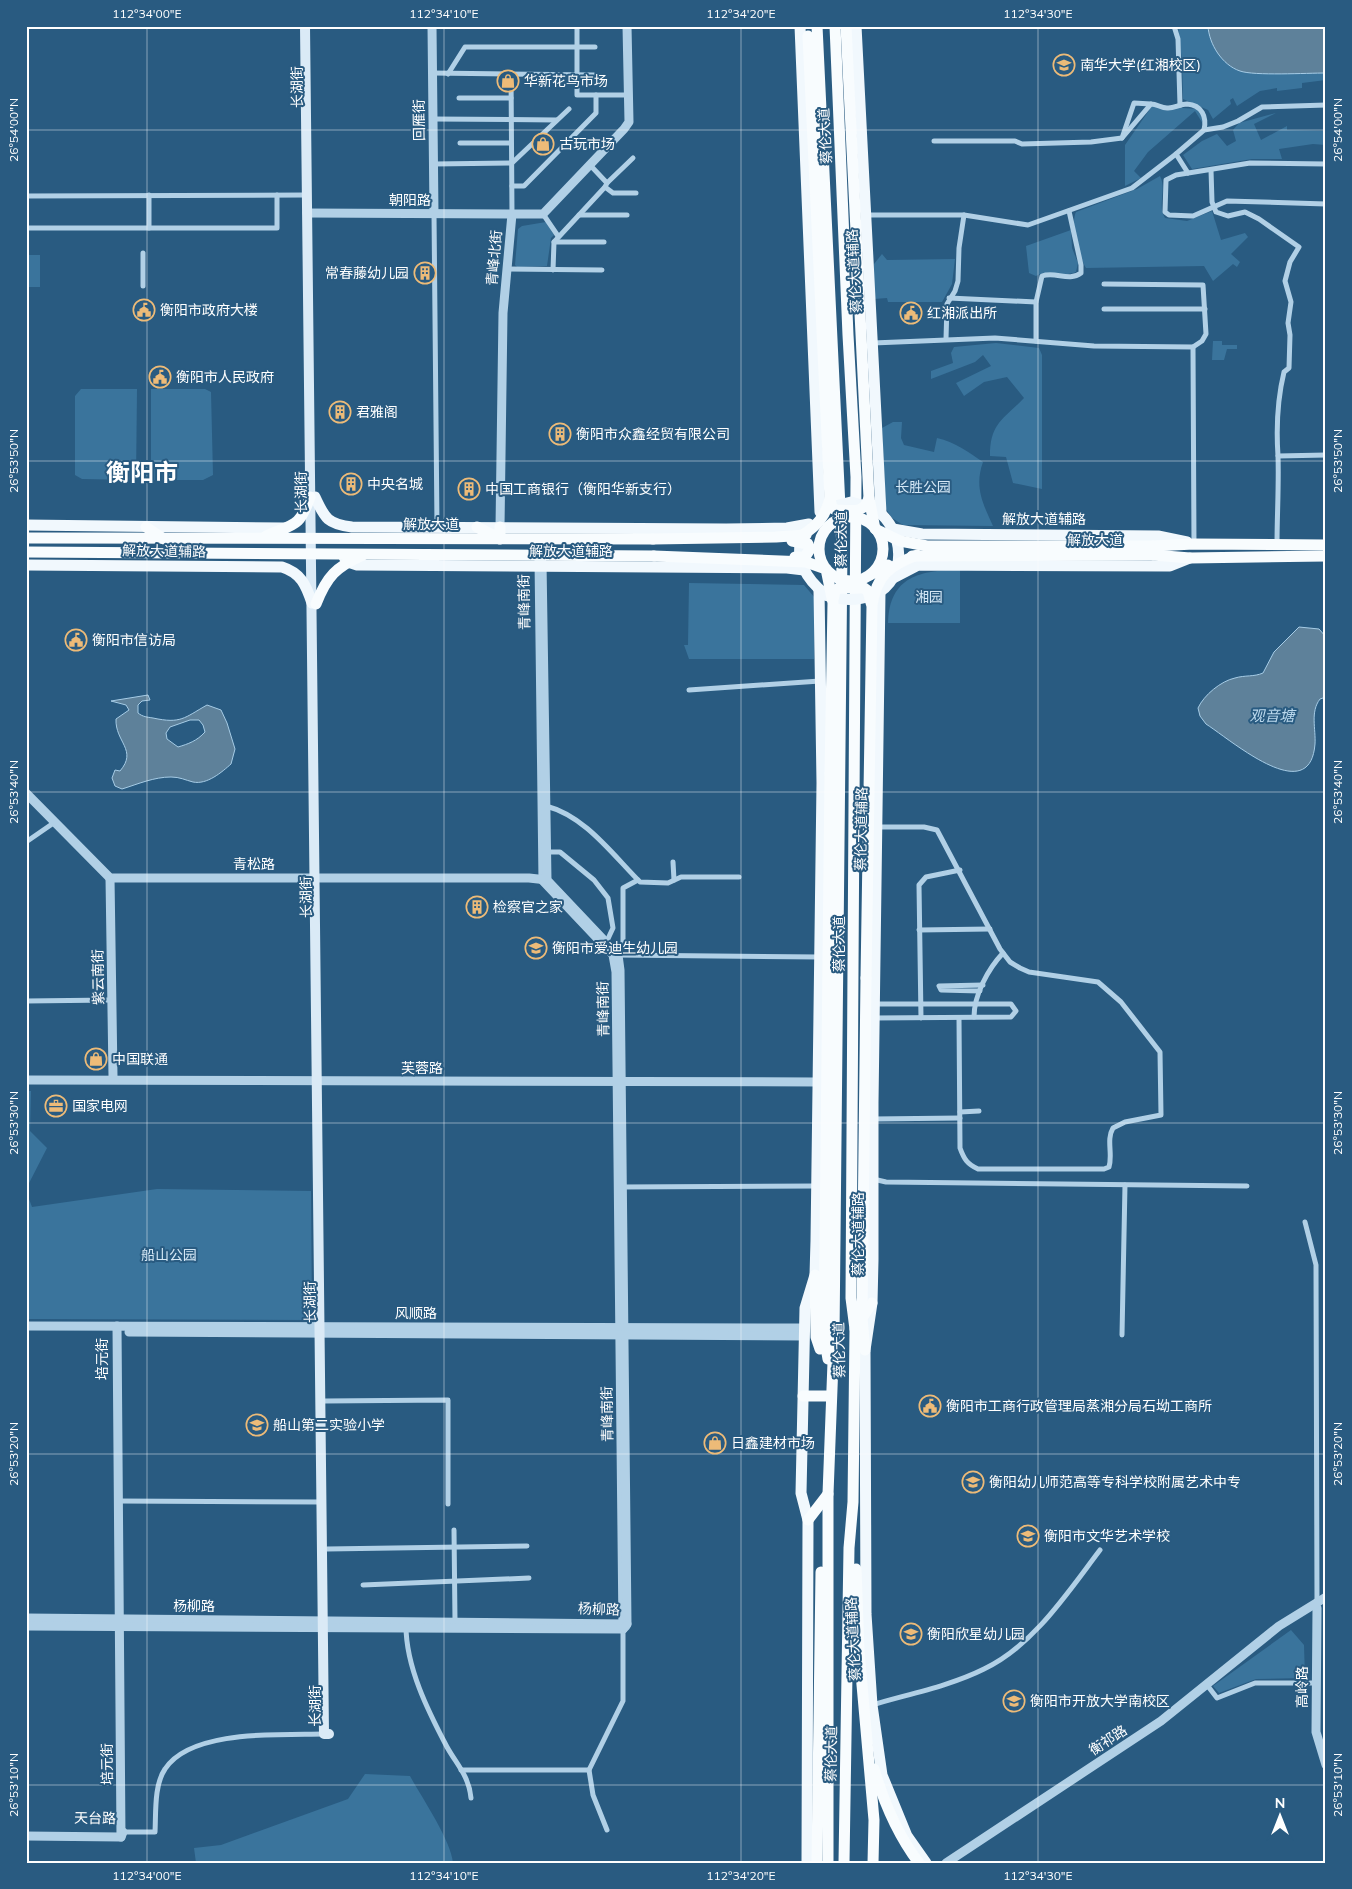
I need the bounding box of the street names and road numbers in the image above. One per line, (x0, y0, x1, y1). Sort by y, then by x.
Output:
street label: 长湖街 (288, 66, 306, 108)
street label: 回雁街 (410, 99, 428, 141)
street label: 蔡伦大道 (815, 108, 835, 164)
street label: 朝阳路 (389, 191, 431, 209)
street label: 青峰北街 (483, 229, 505, 287)
street label: 蔡伦大道辅路 (843, 229, 865, 313)
street label: 长湖街 (292, 471, 310, 513)
street label: 解放大道辅路 (1002, 510, 1086, 528)
street label: 蔡伦大道 (832, 511, 850, 567)
street label: 解放大道 (403, 515, 459, 533)
street label: 解放大道 (1067, 531, 1123, 549)
street label: 解放大道辅路 (122, 541, 206, 561)
street label: 解放大道辅路 (529, 542, 613, 560)
street label: 青峰南街 (515, 574, 533, 630)
street label: 蔡伦大道辅路 (851, 787, 871, 871)
street label: 青松路 (233, 855, 275, 873)
street label: 长湖街 (297, 876, 315, 918)
street label: 蔡伦大道 (830, 916, 848, 972)
street label: 紫云南街 (89, 949, 107, 1005)
street label: 青峰南街 (594, 981, 612, 1037)
street label: 芙蓉路 (401, 1059, 443, 1077)
street label: 蔡伦大道辅路 (849, 1192, 867, 1276)
street label: 长湖街 (301, 1281, 319, 1323)
street label: 风顺路 (395, 1304, 437, 1322)
street label: 蔡伦大道 (830, 1322, 848, 1378)
street label: 培元街 (93, 1338, 111, 1380)
street label: 青峰南街 (598, 1386, 616, 1442)
street label: 杨柳路 (173, 1597, 215, 1615)
street label: 蔡伦大道辅路 (842, 1597, 864, 1681)
street label: 杨柳路 (578, 1599, 620, 1619)
street label: 高岭路 (1293, 1666, 1311, 1708)
street label: 长湖街 (306, 1685, 324, 1727)
street label: 衡祁路 (1085, 1721, 1131, 1759)
street label: 蔡伦大道 (822, 1726, 840, 1782)
street label: 培元街 (98, 1743, 116, 1785)
street label: 天台路 (74, 1809, 116, 1827)

